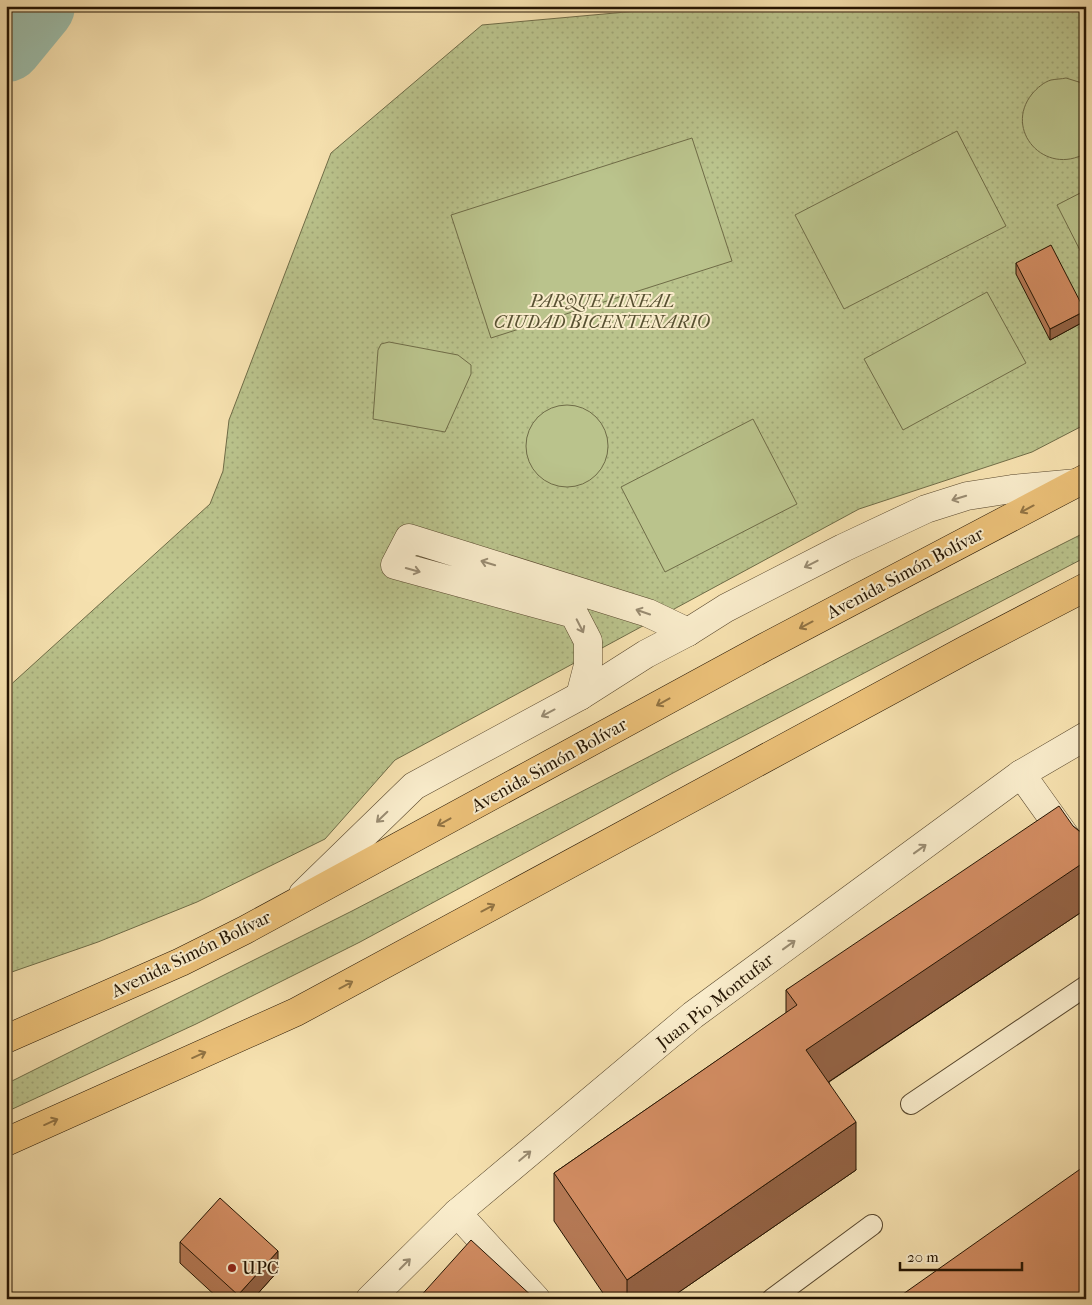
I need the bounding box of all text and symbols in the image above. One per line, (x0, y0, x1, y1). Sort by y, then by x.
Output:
park label: PARQUE LINEAL CIUDAD BICENTENARIO (494, 291, 711, 333)
one-way arrow (952, 494, 968, 504)
one-way arrow (1020, 505, 1035, 514)
street label: Avenida Simón Bolívar (822, 523, 988, 624)
one-way arrow (481, 558, 497, 568)
one-way arrow (804, 560, 819, 569)
one-way arrow (404, 566, 420, 576)
one-way arrow (636, 607, 652, 616)
one-way arrow (575, 618, 585, 633)
one-way arrow (798, 620, 813, 630)
one-way arrow (656, 698, 670, 708)
one-way arrow (541, 709, 556, 718)
street label: Avenida Simón Bolívar (467, 714, 631, 817)
one-way arrow (376, 811, 388, 823)
one-way arrow (437, 818, 451, 828)
one-way arrow (913, 844, 927, 854)
one-way arrow (481, 903, 496, 913)
street label: Avenida Simón Bolívar (107, 907, 275, 1003)
one-way arrow (781, 940, 795, 950)
street label: Juan Pio Montufar (651, 949, 778, 1055)
one-way arrow (338, 980, 353, 990)
one-way arrow (191, 1050, 206, 1060)
one-way arrow (43, 1116, 58, 1126)
one-way arrow (519, 1150, 532, 1162)
scale bar (900, 1240, 1022, 1272)
text: 20 m (907, 1248, 939, 1266)
place label: UPC (242, 1258, 279, 1279)
one-way arrow (398, 1259, 410, 1271)
marker: UPC (226, 1262, 238, 1274)

